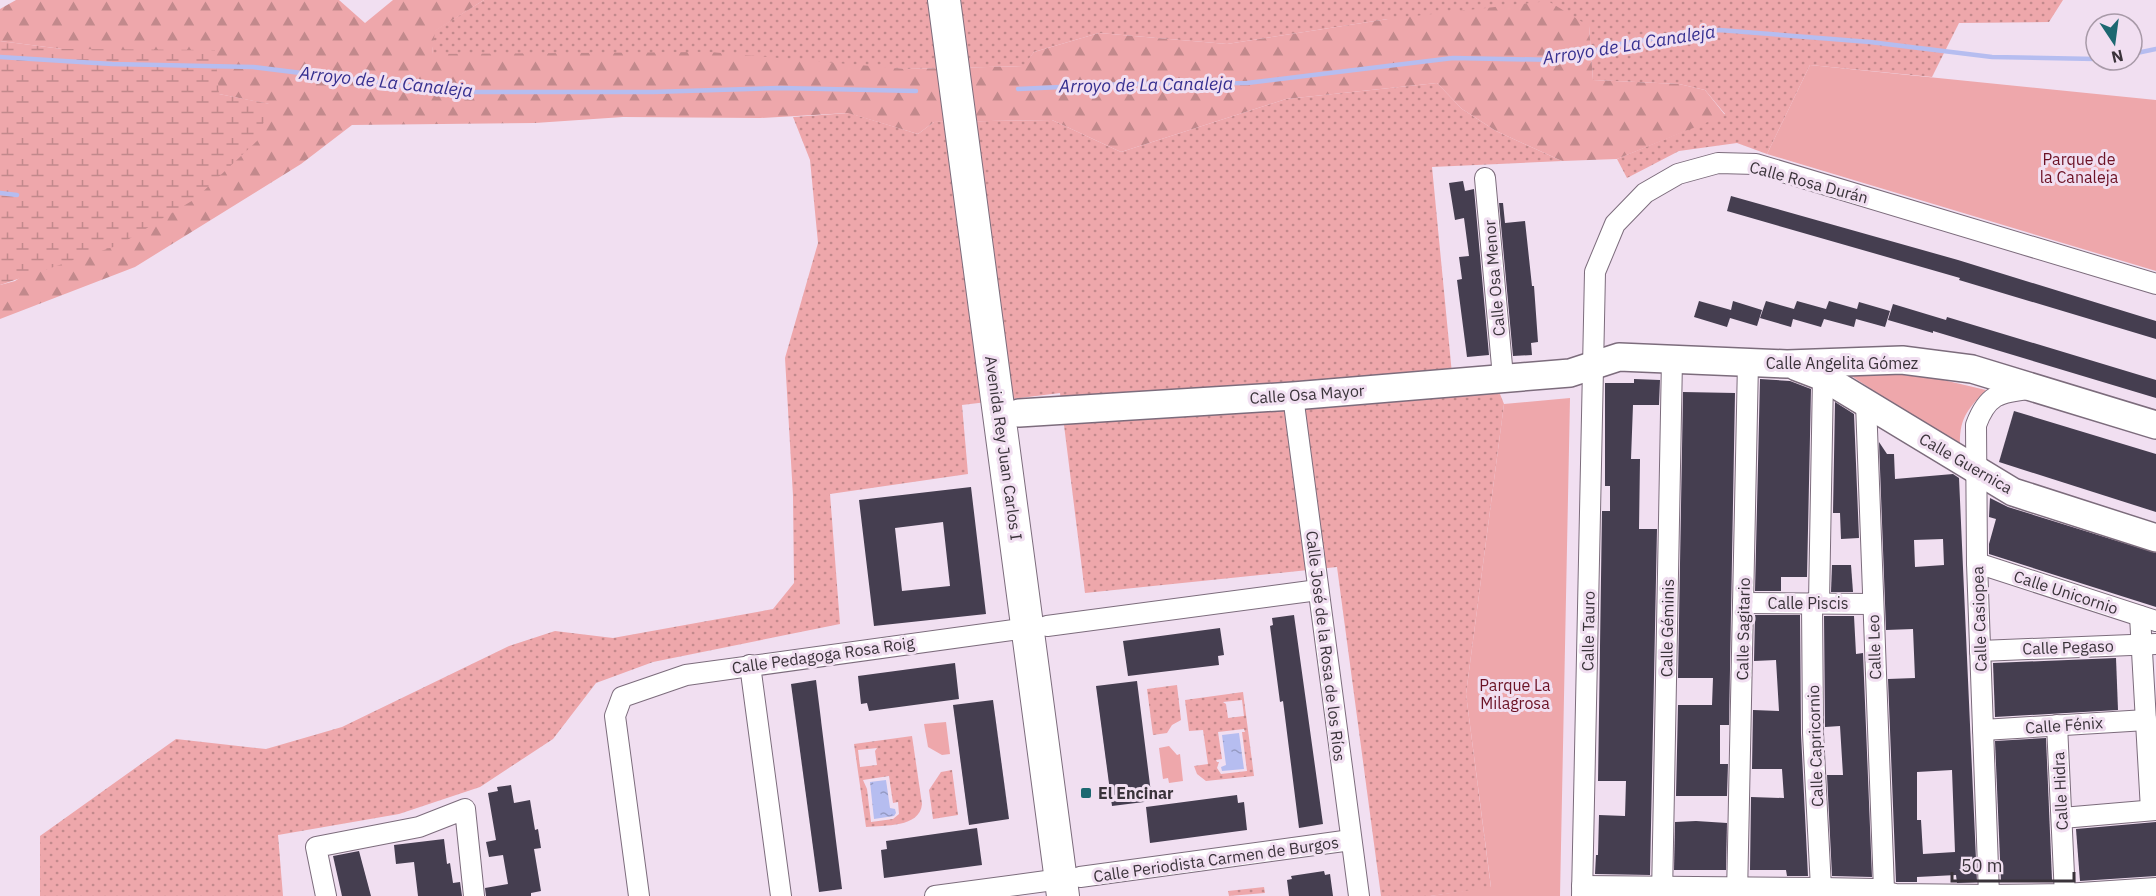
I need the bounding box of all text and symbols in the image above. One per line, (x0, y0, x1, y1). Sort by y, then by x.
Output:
north arrow (2084, 12, 2144, 72)
water label: Arroyo de La Canaleja (1540, 20, 1717, 70)
text: N (2109, 46, 2125, 68)
water label: Arroyo de La Canaleja (297, 61, 474, 102)
water label: Arroyo de La Canaleja (1058, 71, 1233, 98)
park label: Parque de la Canaleja (2040, 149, 2119, 187)
street label: Calle Rosa Durán (1747, 157, 1871, 207)
street label: Calle Osa Menor (1479, 219, 1509, 337)
street label: Calle Angelita Gómez (1766, 353, 1918, 373)
street label: Avenida Rey Juan Carlos I (981, 355, 1027, 541)
street label: Calle Osa Mayor (1249, 380, 1365, 408)
street label: Calle Guernica (1916, 428, 2017, 498)
street label: Calle José de la Rosa de los Ríos (1302, 529, 1350, 763)
street label: Calle Casiopea (1967, 565, 1991, 672)
street label: Calle Unicornio (2011, 566, 2121, 618)
street label: Calle Sagitario (1732, 577, 1754, 681)
street label: Calle Géminis (1656, 579, 1678, 677)
street label: Calle Tauro (1577, 591, 1599, 671)
street label: Calle Piscis (1768, 593, 1849, 613)
street label: Calle Leo (1863, 614, 1885, 680)
street label: Calle Pedagoga Rosa Roig (730, 632, 916, 678)
street label: Calle Pegaso (2022, 635, 2114, 659)
park label: Parque La Milagrosa (1479, 675, 1551, 713)
street label: Calle Capricornio (1803, 685, 1827, 807)
street label: Calle Fénix (2024, 712, 2104, 738)
street label: Calle Hidra (2048, 751, 2072, 831)
place label: El Encinar (1098, 783, 1174, 803)
marker: El Encinar (1079, 786, 1093, 800)
street label: Calle Periodista Carmen de Burgos (1092, 832, 1340, 886)
scale bar (1952, 845, 2074, 883)
text: 50 m (1961, 854, 2003, 877)

